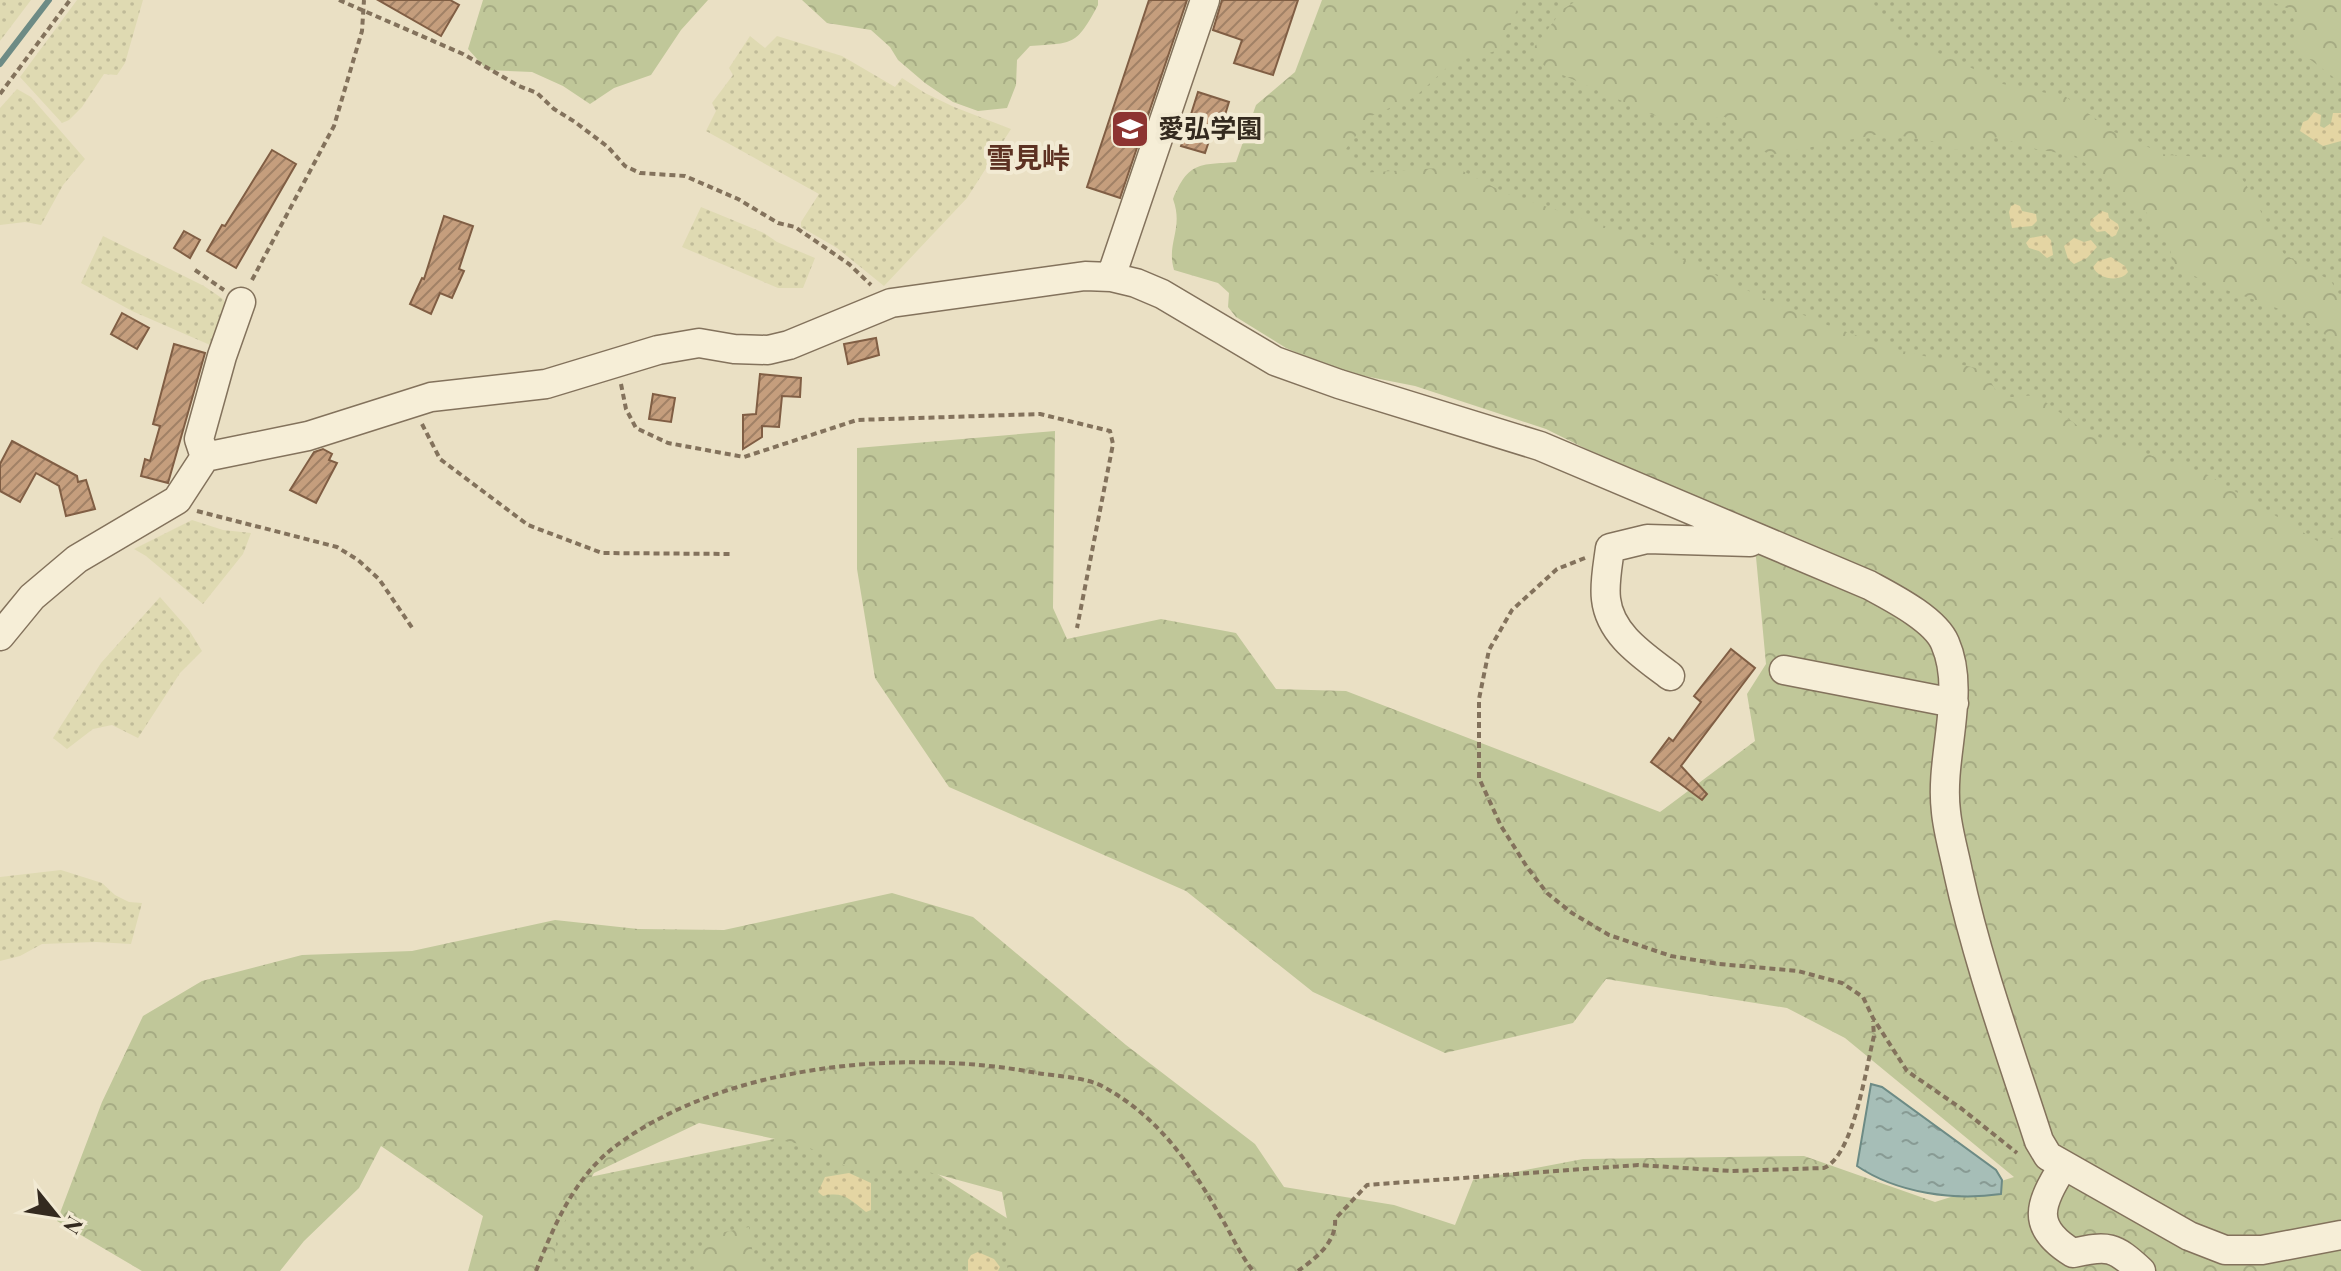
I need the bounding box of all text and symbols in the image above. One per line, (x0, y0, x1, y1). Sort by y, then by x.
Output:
school or university icon: 愛弘学園 (1109, 108, 1151, 150)
place label: 愛弘学園 (1158, 110, 1262, 145)
district label: 雪見峠 (986, 138, 1070, 175)
north arrow (16, 1175, 96, 1255)
text: N (57, 1211, 91, 1240)

